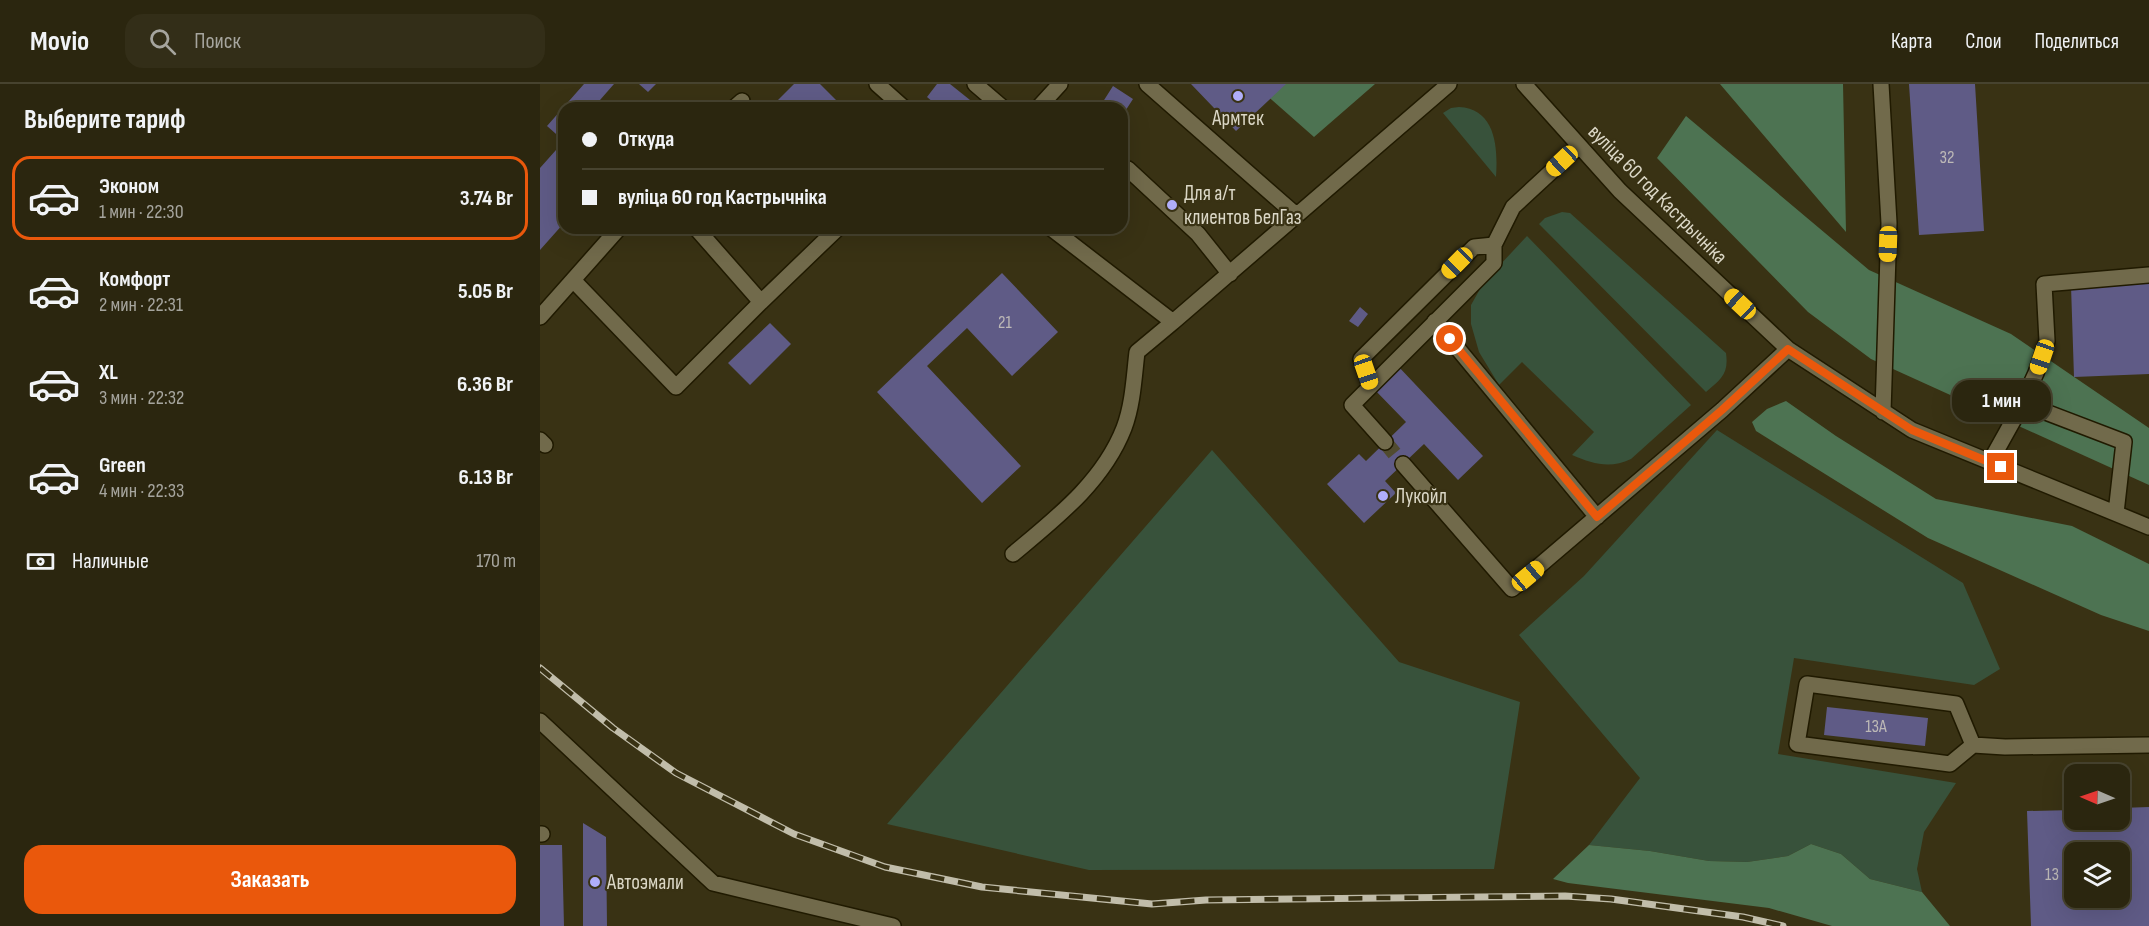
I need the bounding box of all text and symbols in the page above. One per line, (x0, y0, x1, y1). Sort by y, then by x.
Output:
search box (125, 14, 545, 68)
text: Movio (30, 25, 89, 58)
icon: search (146, 25, 179, 58)
text: Поиск (194, 28, 241, 55)
text: Карта (1891, 29, 1932, 54)
text: Слои (1965, 29, 2001, 54)
text: Поделиться (2034, 29, 2119, 54)
marker: Армтек (1231, 89, 1245, 103)
text: Выберите тариф (24, 104, 186, 136)
place label: Армтек (1211, 106, 1264, 131)
street label: вуліца 60 год Кастрычніка (1583, 120, 1732, 269)
text: Откуда (618, 126, 674, 153)
car (1543, 142, 1581, 180)
house number: 32 (1940, 147, 1954, 168)
icon: car (27, 171, 81, 225)
text: Эконом (99, 173, 159, 200)
place label: Для а/т клиентов БелГаз (1184, 181, 1302, 230)
text: вуліца 60 год Кастрычніка (618, 184, 827, 211)
text: 3.74 Br (460, 185, 513, 212)
marker: Для а/т клиентов БелГаз (1165, 198, 1179, 212)
text: 1 мин · 22:30 (99, 200, 184, 224)
car (1878, 226, 1898, 262)
car (1438, 244, 1476, 282)
icon: car (27, 264, 81, 318)
text: Комфорт (99, 266, 170, 293)
text: 5.05 Br (458, 278, 513, 305)
car (1721, 285, 1759, 323)
text: 2 мин · 22:31 (99, 293, 183, 317)
house number: 21 (998, 312, 1013, 333)
route start (1436, 325, 1463, 352)
car (2028, 337, 2056, 377)
car (1352, 352, 1380, 392)
icon: car (27, 357, 81, 411)
text: XL (99, 359, 118, 386)
text: 6.36 Br (457, 371, 513, 398)
callout: 1 мин (1952, 380, 2050, 422)
text: 3 мин · 22:32 (99, 386, 184, 410)
text: 1 мин (1982, 389, 2021, 413)
icon: car (27, 450, 81, 504)
text: Green (99, 452, 146, 479)
route end (1987, 453, 2014, 480)
text: 6.13 Br (459, 464, 513, 491)
text: 4 мин · 22:33 (99, 479, 184, 503)
place label: Лукойл (1395, 484, 1447, 509)
marker: Лукойл (1376, 489, 1390, 503)
icon: cash (24, 545, 57, 578)
text: Наличные (72, 548, 149, 575)
text: 170 m (476, 549, 516, 573)
car (1508, 558, 1548, 594)
house number: 13А (1865, 716, 1887, 737)
north arrow (2064, 764, 2130, 830)
map controls (2064, 764, 2130, 908)
button: layers (2064, 842, 2130, 908)
button: Заказать (24, 845, 516, 914)
house number: 13 (2045, 864, 2059, 885)
place label: Автоэмали (606, 870, 684, 895)
marker: Автоэмали (588, 875, 602, 889)

